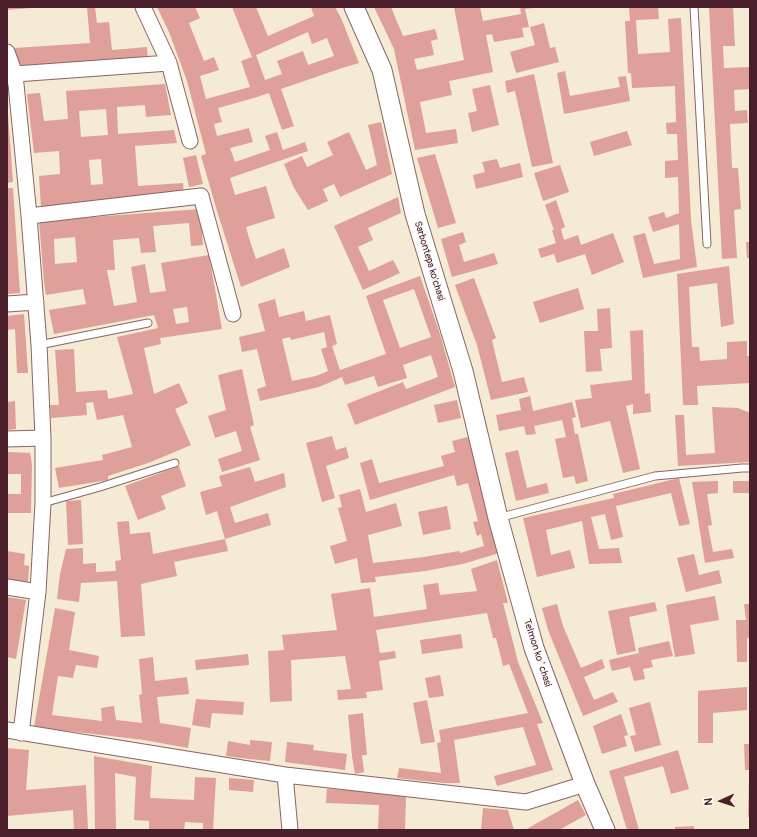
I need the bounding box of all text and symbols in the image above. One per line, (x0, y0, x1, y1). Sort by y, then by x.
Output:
street label: Sarbontepa ko'chasi (411, 220, 447, 302)
street label: Telmon koʻchasi (520, 618, 554, 688)
north arrow (701, 781, 741, 821)
text: N (702, 798, 715, 806)

